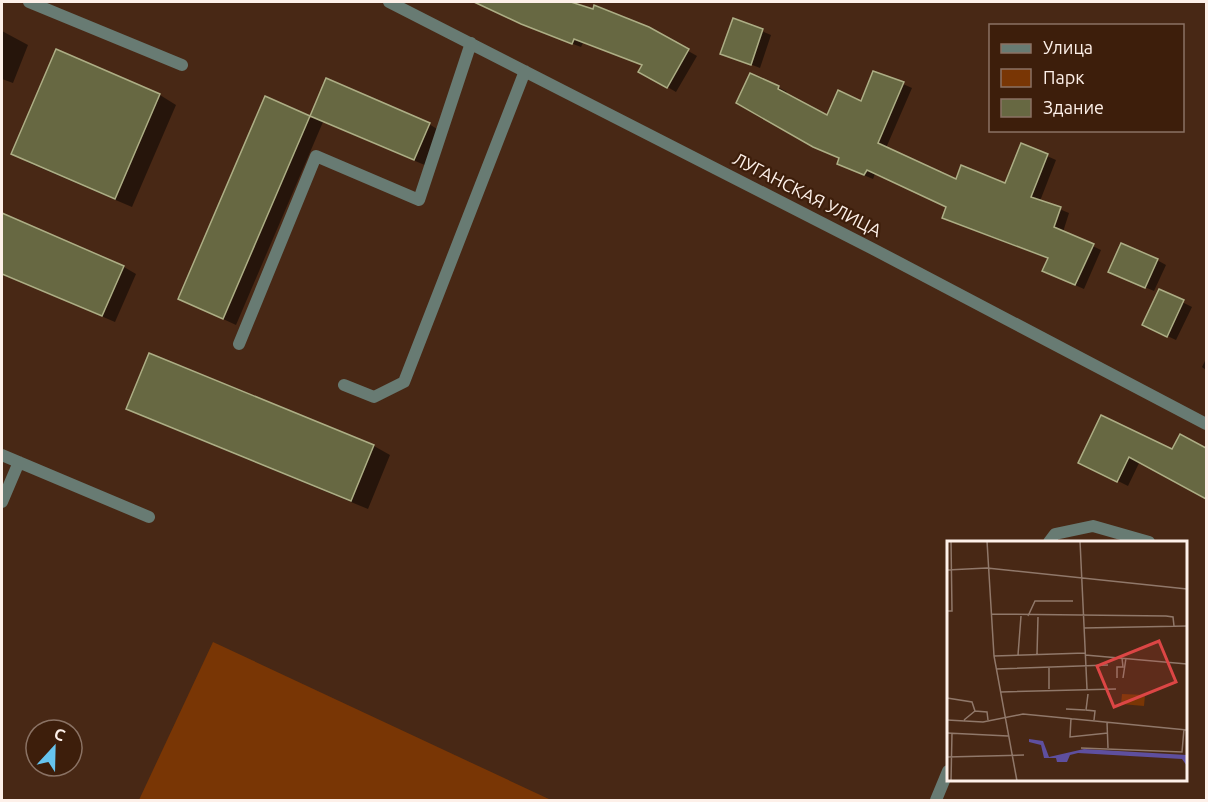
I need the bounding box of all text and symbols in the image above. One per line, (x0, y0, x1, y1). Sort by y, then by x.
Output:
legend (989, 24, 1184, 132)
text: Улица (1043, 37, 1093, 57)
text: Парк (1043, 67, 1084, 87)
text: Здание (1043, 97, 1104, 117)
street label: ЛУГАНСКАЯ УЛИЦА (730, 148, 885, 240)
inset map (947, 541, 1187, 781)
north arrow (24, 718, 84, 778)
text: С (52, 724, 68, 744)

